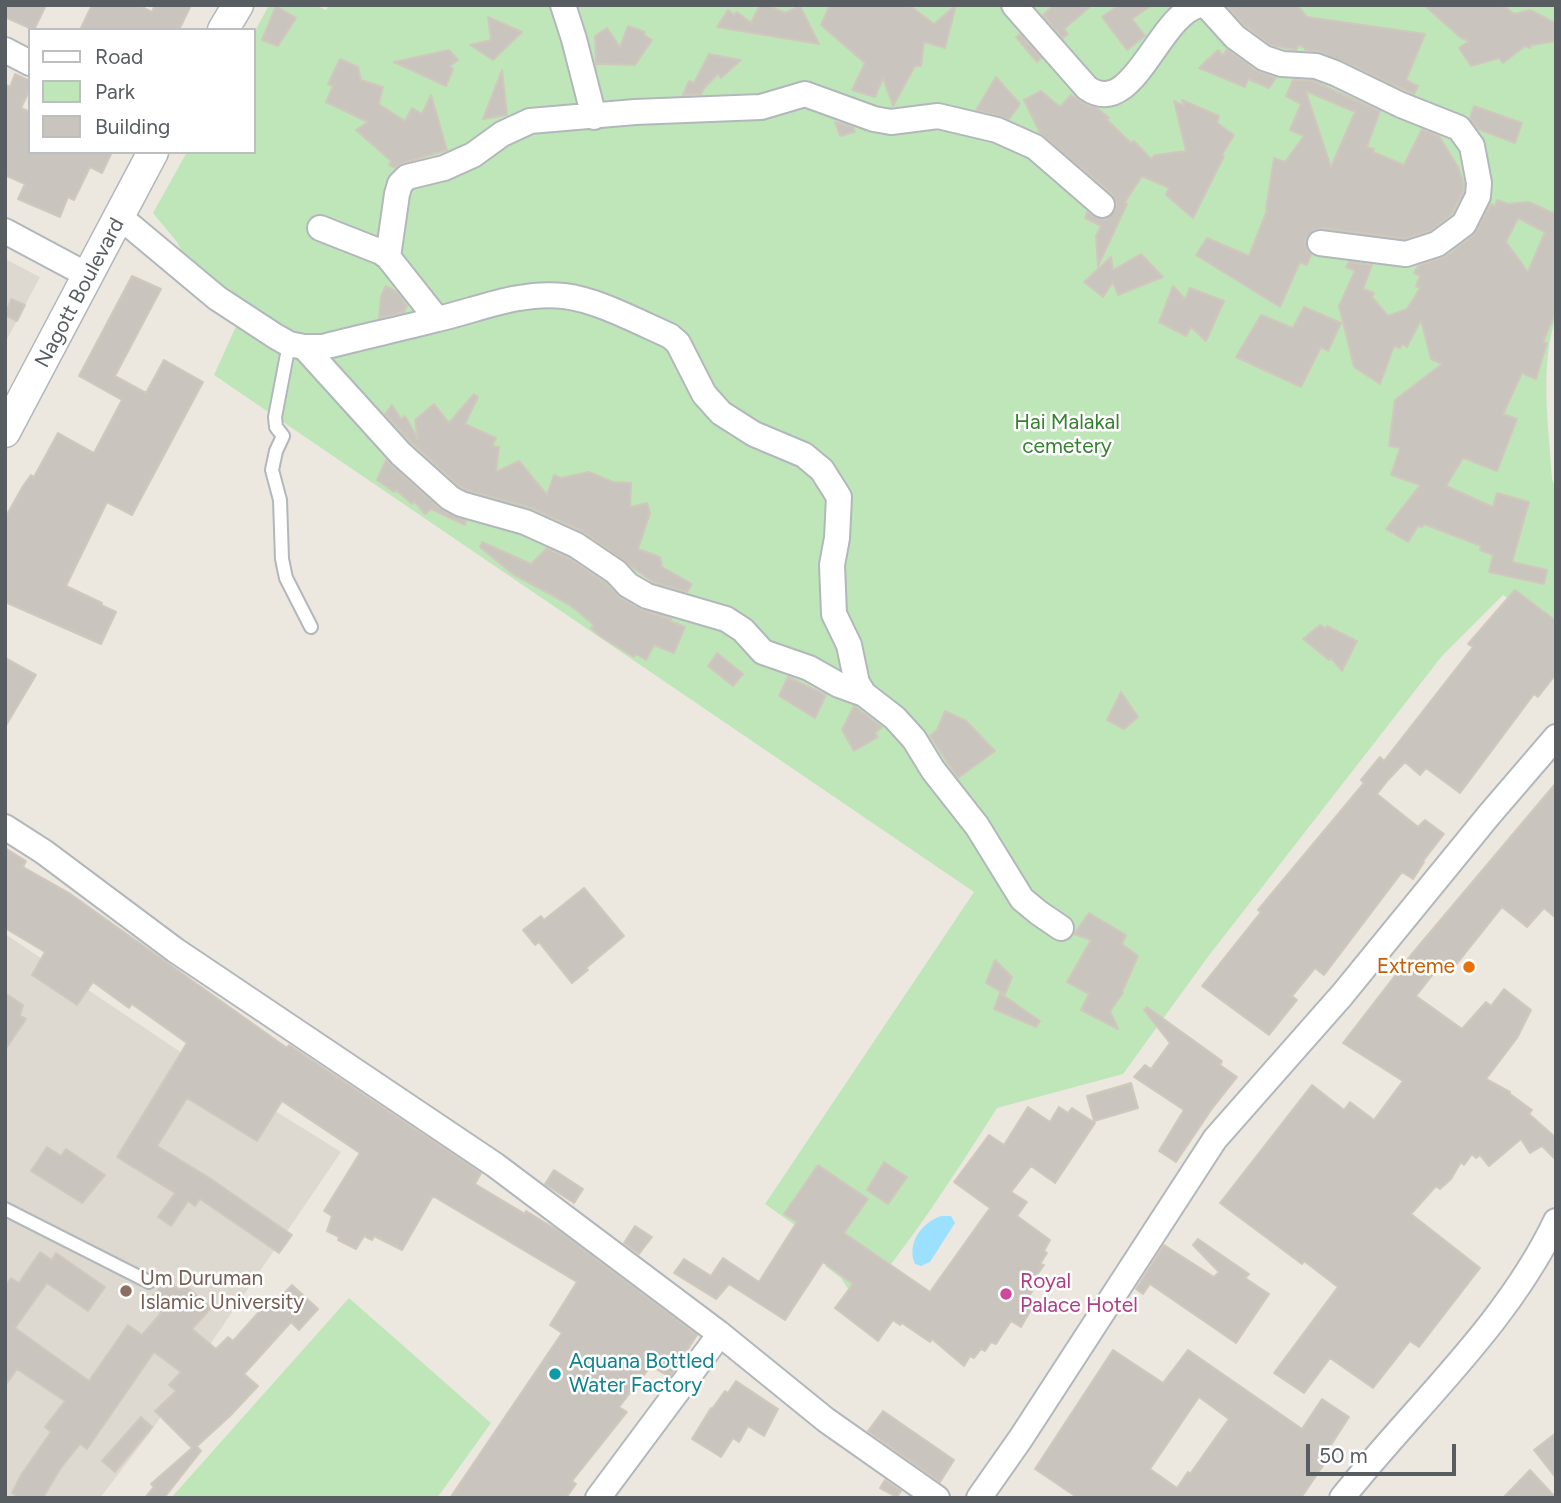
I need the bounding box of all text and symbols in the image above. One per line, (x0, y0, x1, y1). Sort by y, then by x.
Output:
legend (28, 28, 256, 154)
text: Road (95, 44, 143, 69)
text: Park (95, 79, 135, 104)
text: Building (95, 114, 170, 139)
street label: Nagott Boulevard (30, 214, 130, 372)
park label: Hai Malakal cemetery (1014, 410, 1120, 460)
place label: Extreme (1377, 954, 1455, 980)
marker: Extreme (1461, 959, 1477, 975)
place label: Um Duruman Islamic University (140, 1266, 304, 1316)
place label: Royal Palace Hotel (1020, 1269, 1138, 1319)
marker: Um Duruman Islamic University (118, 1283, 134, 1299)
marker: Royal Palace Hotel (998, 1286, 1014, 1302)
place label: Aquana Bottled Water Factory (569, 1349, 715, 1399)
marker: Aquana Bottled Water Factory (547, 1366, 563, 1382)
scale bar (1309, 1430, 1460, 1474)
text: 50 m (1319, 1443, 1368, 1468)

